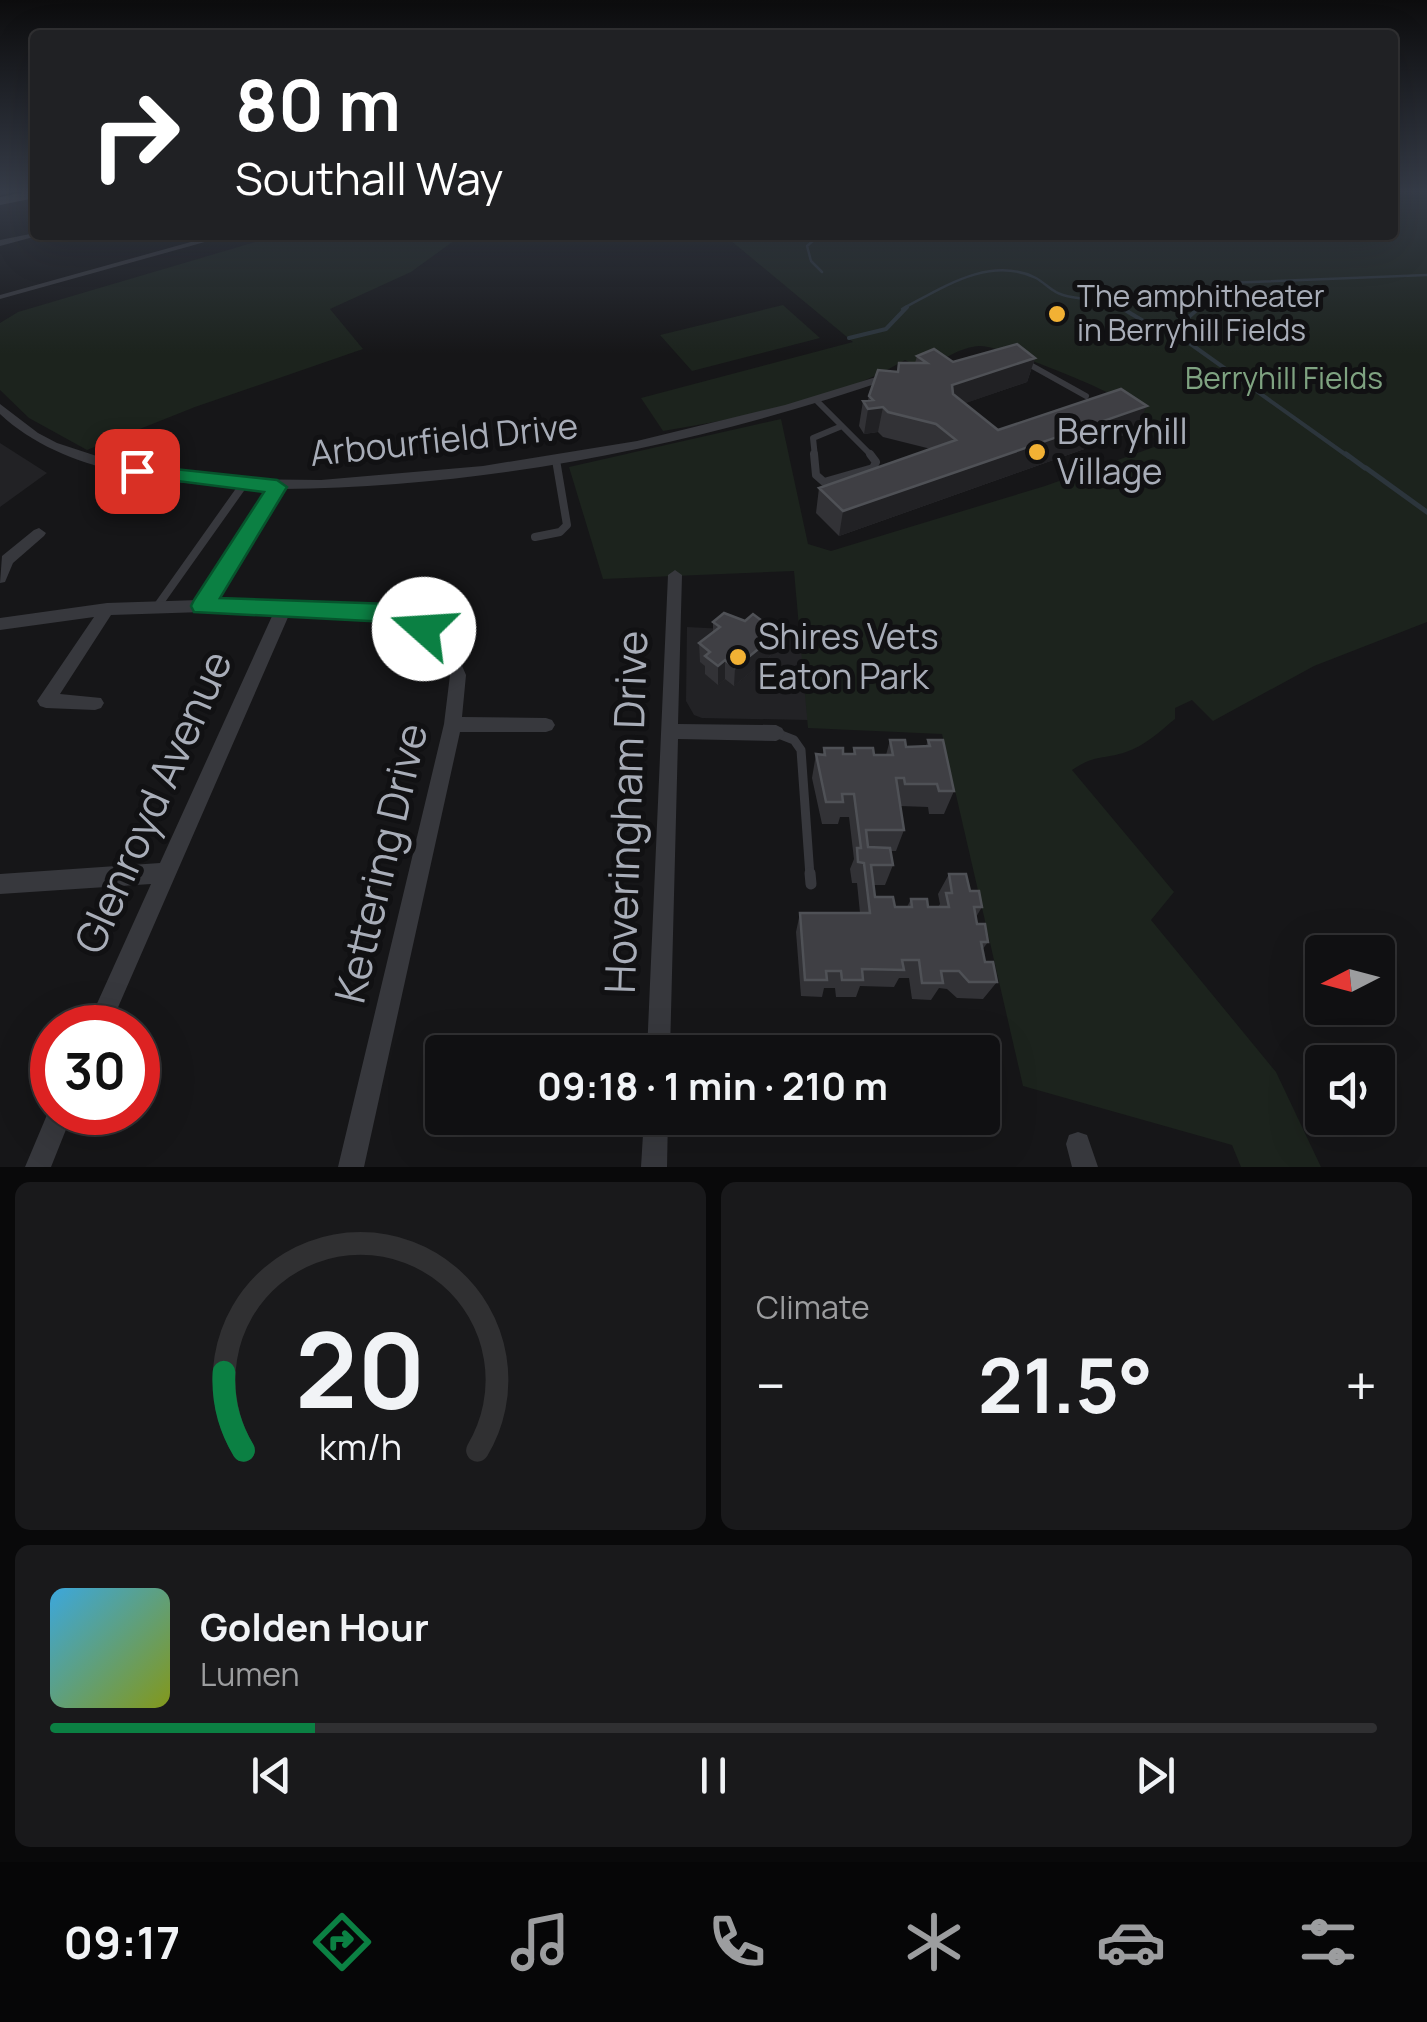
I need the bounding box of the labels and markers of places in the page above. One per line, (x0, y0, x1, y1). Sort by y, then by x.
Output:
place label: The amphitheater in Berryhill Fields (1077, 275, 1325, 350)
marker: The amphitheater in Berryhill Fields (1046, 303, 1068, 325)
place label: Berryhill Village (1057, 407, 1188, 495)
pin (95, 429, 180, 514)
marker: Berryhill Village (1026, 441, 1048, 463)
place label: Shires Vets Eaton Park (758, 612, 939, 700)
marker: Shires Vets Eaton Park (727, 646, 749, 668)

